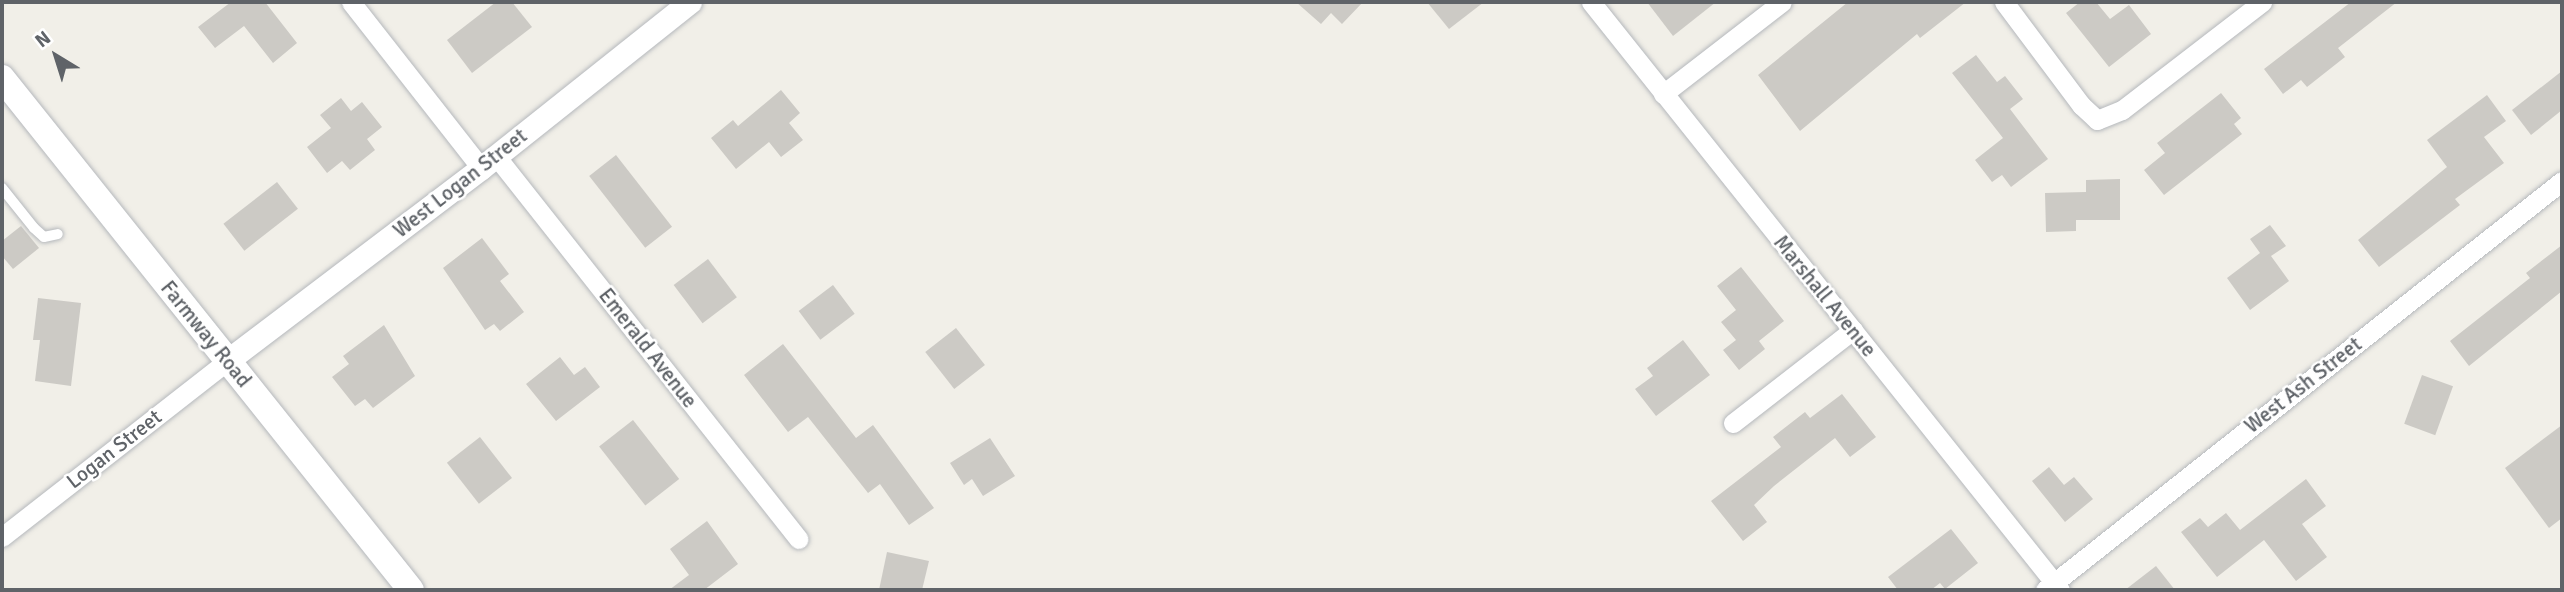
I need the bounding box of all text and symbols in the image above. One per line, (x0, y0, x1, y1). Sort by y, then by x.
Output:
north arrow (21, 21, 91, 91)
text: N (30, 26, 56, 53)
street label: West Logan Street (388, 123, 532, 243)
street label: Marshall Avenue (1768, 230, 1882, 362)
street label: Farmway Road (155, 276, 257, 392)
street label: Emerald Avenue (593, 283, 703, 413)
street label: West Ash Street (2239, 332, 2367, 438)
street label: Logan Street (61, 404, 167, 494)

